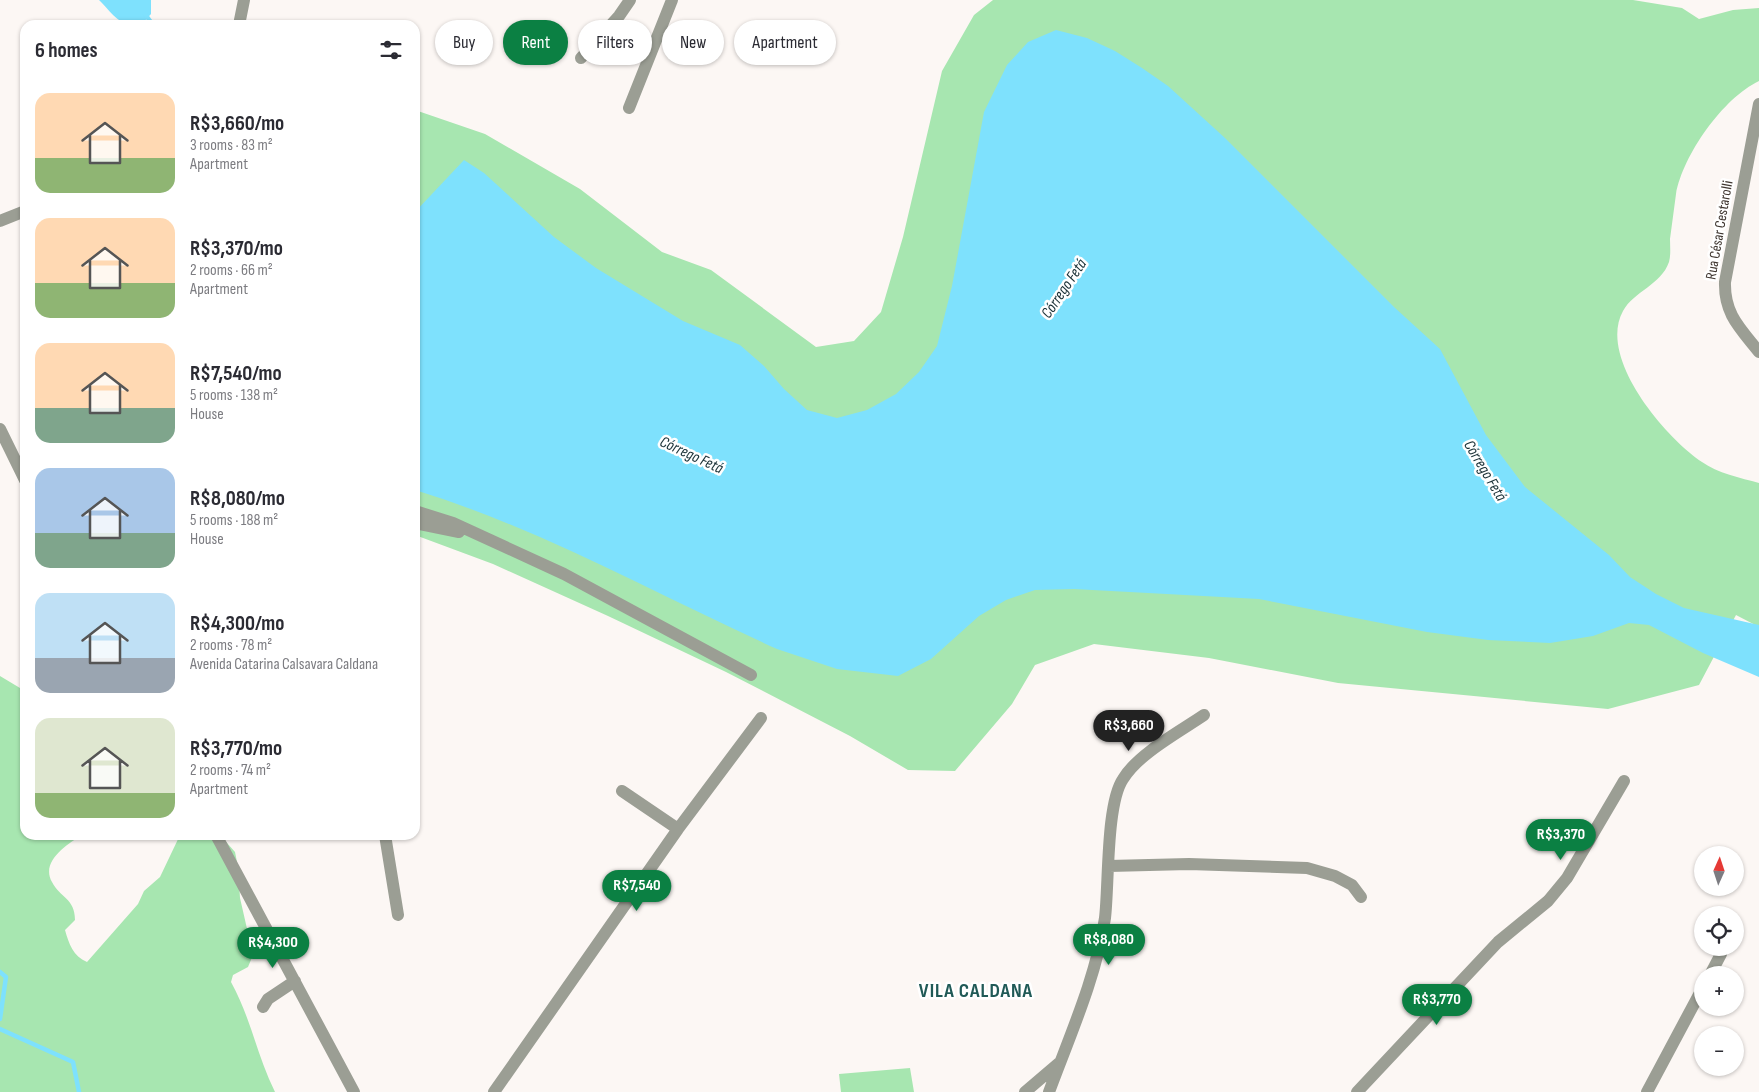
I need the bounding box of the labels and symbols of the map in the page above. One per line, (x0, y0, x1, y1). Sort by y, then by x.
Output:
street label: Rua César Cestarolli (1701, 179, 1738, 281)
water label: Córrego Fetá (1037, 255, 1091, 322)
water label: Córrego Fetá (657, 432, 726, 478)
water label: Córrego Fetá (1459, 437, 1511, 505)
pin: R$3,660 (1083, 710, 1175, 752)
pin: R$3,370 (1515, 818, 1607, 861)
north arrow (1694, 846, 1744, 896)
pin: R$7,540 (591, 870, 683, 912)
pin: R$8,080 (1063, 924, 1155, 966)
pin: R$4,300 (227, 926, 319, 969)
district label: VILA CALDANA (919, 979, 1033, 1003)
pin: R$3,770 (1391, 984, 1483, 1026)

